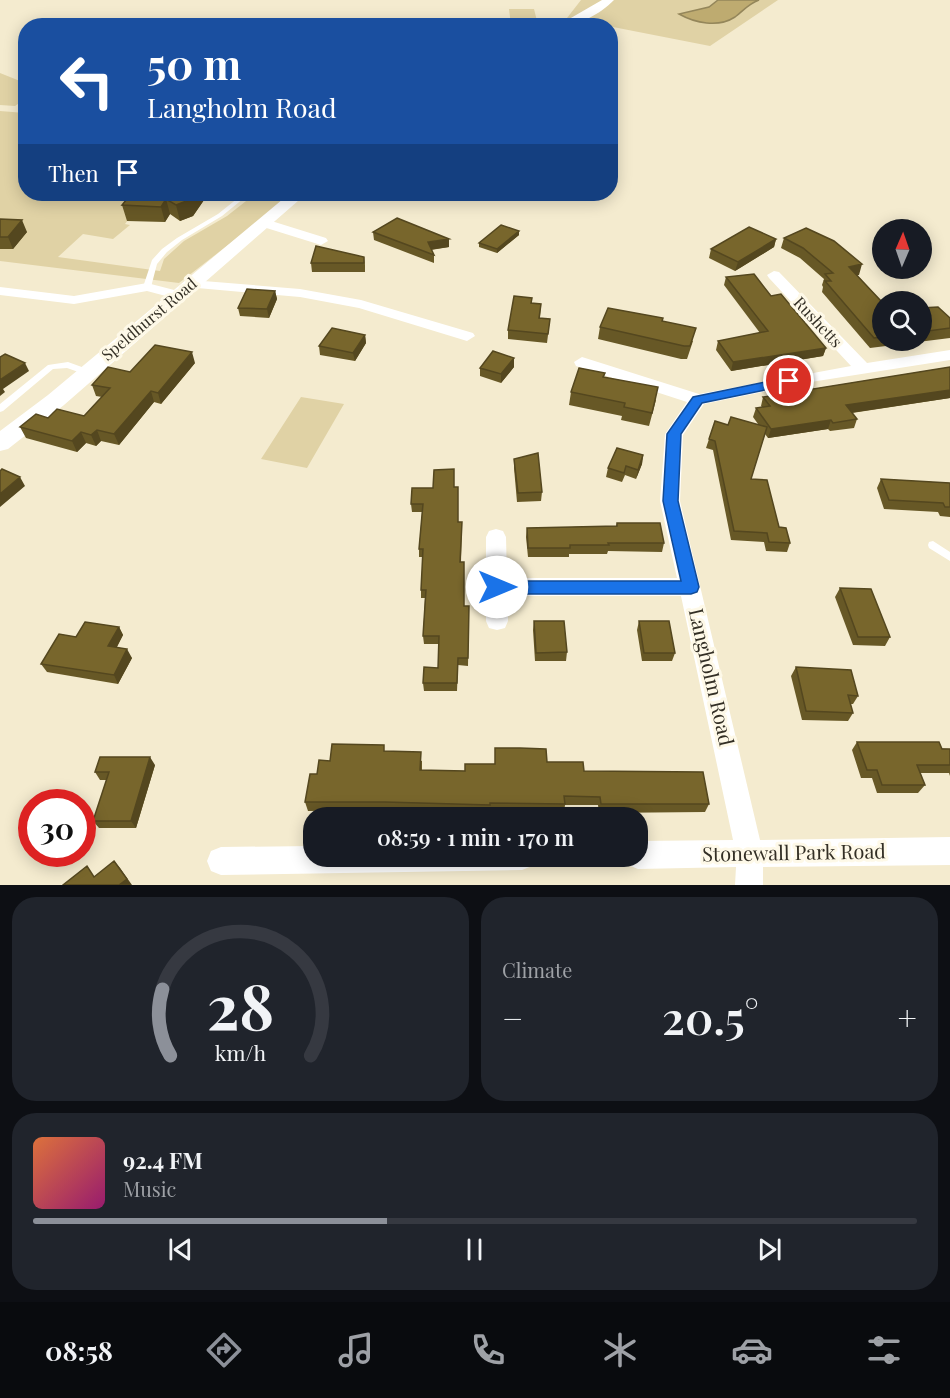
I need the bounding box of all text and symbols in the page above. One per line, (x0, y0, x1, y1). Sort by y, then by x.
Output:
text: 50 m (147, 35, 241, 91)
icon: left (48, 42, 126, 120)
text: Langholm Road (147, 89, 337, 125)
icon: arrive (111, 156, 144, 189)
text: Then (48, 158, 99, 188)
north arrow (872, 219, 932, 279)
map controls (872, 219, 932, 351)
street label: Speldhurst Road (97, 272, 201, 365)
button: search (872, 291, 932, 351)
street label: Rushetts (789, 292, 847, 352)
pin (763, 355, 814, 406)
icon: arrive (772, 364, 805, 397)
position arrow (465, 555, 529, 619)
street label: Langholm Road (684, 605, 742, 749)
speed limit sign: 30 (18, 789, 96, 867)
text: 08:59 · 1 min · 170 m (377, 822, 574, 852)
street label: Stonewall Park Road (702, 836, 886, 867)
text: Climate (502, 956, 572, 983)
text: 28 (207, 962, 274, 1046)
text: 20.5° (662, 986, 759, 1046)
text: − (502, 995, 523, 1039)
text: + (898, 995, 917, 1039)
text: km/h (215, 1038, 267, 1066)
text: 92.4 FM (123, 1145, 203, 1175)
text: Music (123, 1175, 176, 1202)
icon: previous (164, 1233, 197, 1266)
icon: pause (458, 1233, 491, 1266)
icon: next (753, 1233, 786, 1266)
icon: directions (203, 1329, 245, 1371)
icon: music (335, 1329, 377, 1371)
icon: phone (467, 1329, 509, 1371)
icon: climate (599, 1329, 641, 1371)
icon: car (731, 1329, 773, 1371)
icon: filters (863, 1329, 905, 1371)
text: 08:58 (45, 1332, 113, 1368)

